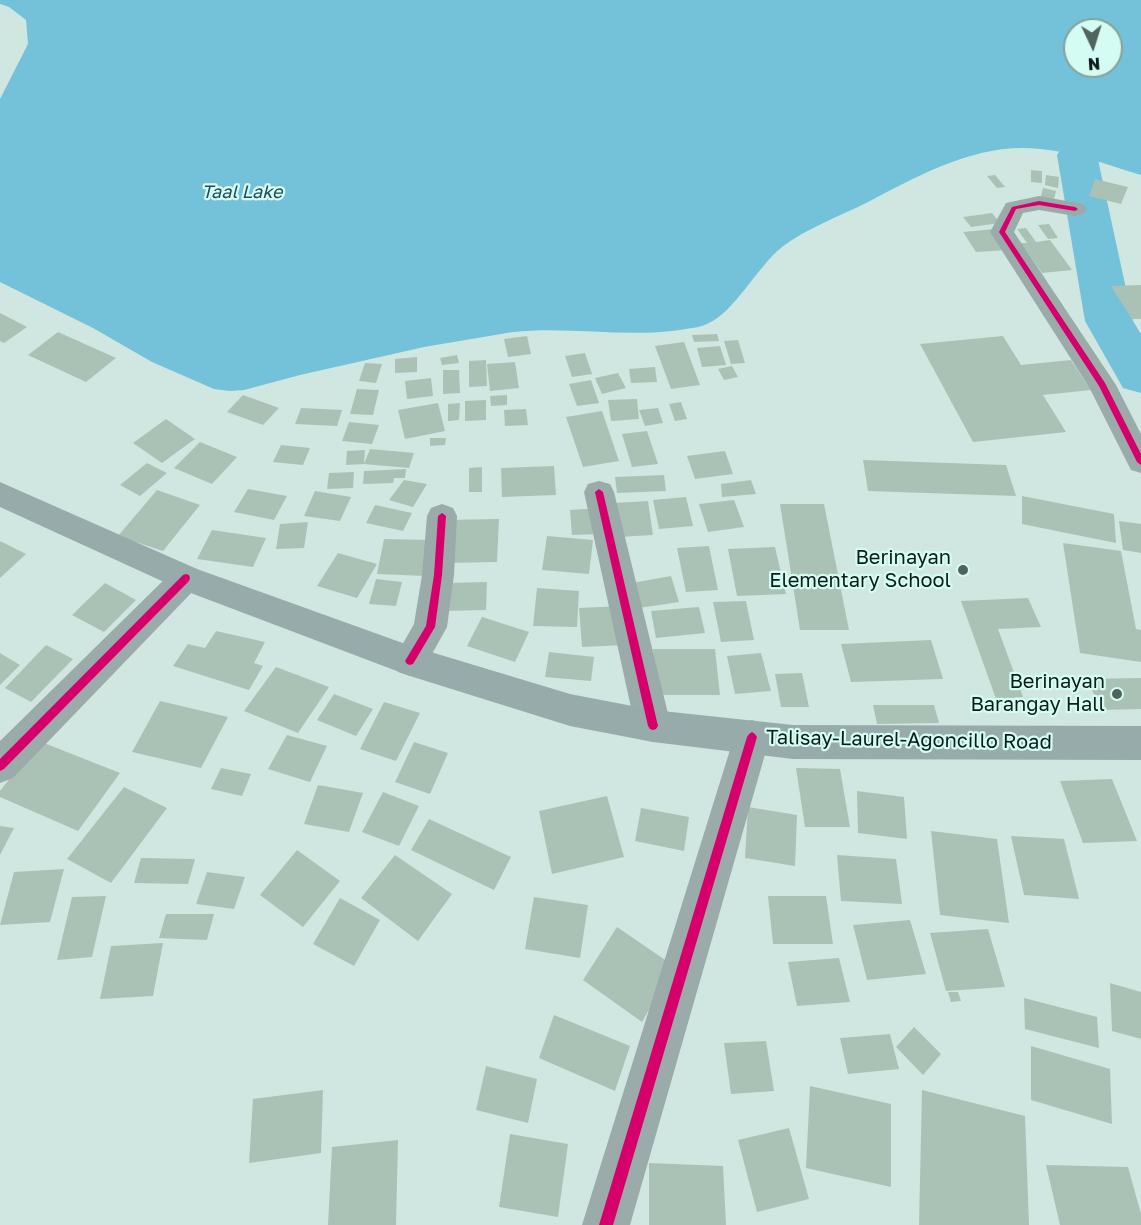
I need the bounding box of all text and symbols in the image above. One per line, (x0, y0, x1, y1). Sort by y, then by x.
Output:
north arrow (1063, 18, 1123, 78)
text: N (1087, 54, 1101, 74)
water label: Taal Lake (202, 181, 282, 203)
place label: Berinayan Elementary School (769, 546, 951, 593)
marker: Berinayan Elementary School (956, 563, 970, 577)
place label: Berinayan Barangay Hall (970, 670, 1105, 717)
marker: Berinayan Barangay Hall (1110, 687, 1124, 701)
street label: Talisay-Laurel-Agoncillo Road (766, 726, 1052, 754)

